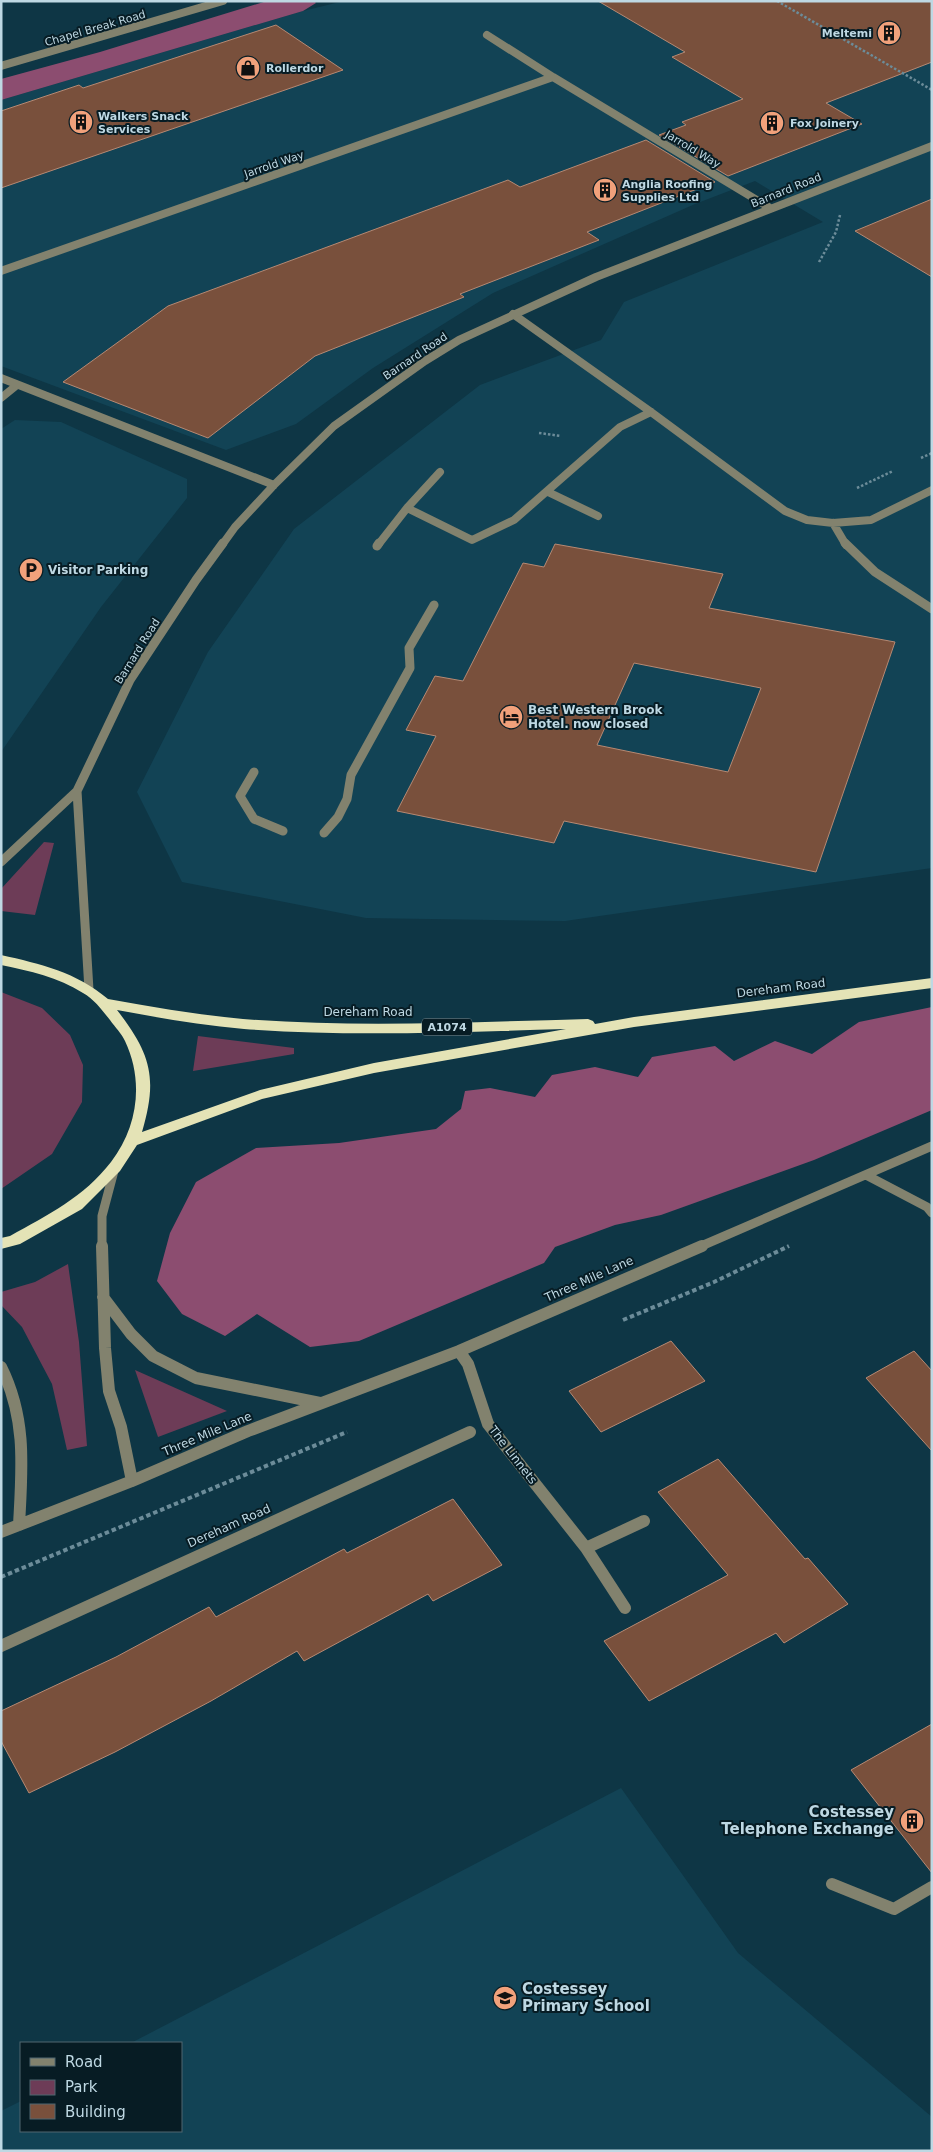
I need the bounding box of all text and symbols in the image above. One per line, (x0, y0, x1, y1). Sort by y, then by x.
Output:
street label: Chapel Break Road (43, 8, 147, 49)
building icon: Meltemi (876, 20, 902, 46)
place label: Meltemi (822, 27, 872, 40)
shop icon: Rollerdor (235, 55, 261, 81)
place label: Rollerdor (266, 62, 324, 75)
building icon: Walkers Snack Services (68, 109, 94, 135)
place label: Walkers Snack Services (98, 110, 189, 136)
building icon: Fox Joinery (759, 110, 785, 136)
place label: Fox Joinery (790, 117, 859, 130)
street label: Jarrold Way (662, 127, 723, 171)
street label: Jarrold Way (242, 148, 306, 181)
street label: Barnard Road (749, 170, 823, 210)
building icon: Anglia Roofing Supplies Ltd (592, 177, 618, 203)
place label: Anglia Roofing Supplies Ltd (622, 178, 712, 204)
street label: Barnard Road (381, 330, 450, 383)
parking icon: Visitor Parking (18, 557, 44, 583)
place label: Visitor Parking (48, 563, 148, 577)
street label: Barnard Road (112, 616, 163, 686)
place label: Best Western Brook Hotel. now closed (528, 703, 663, 731)
hotel icon: Best Western Brook Hotel. now closed (498, 704, 524, 730)
street label: Dereham Road (736, 976, 826, 1000)
street label: Dereham Road (323, 1005, 413, 1019)
road number: A1074 (422, 1019, 472, 1036)
street label: Three Mile Lane (542, 1253, 635, 1305)
street label: Three Mile Lane (159, 1409, 254, 1459)
street label: The Linnets (485, 1422, 540, 1487)
street label: Dereham Road (185, 1501, 273, 1551)
place label: Costessey Telephone Exchange (721, 1803, 894, 1838)
building icon: Costessey Telephone Exchange (899, 1808, 925, 1834)
place label: Costessey Primary School (522, 1980, 650, 2015)
school or university icon: Costessey Primary School (492, 1985, 518, 2011)
legend (20, 2042, 182, 2132)
text: Road (65, 2053, 103, 2071)
text: Park (65, 2078, 98, 2096)
text: Building (65, 2103, 126, 2121)

